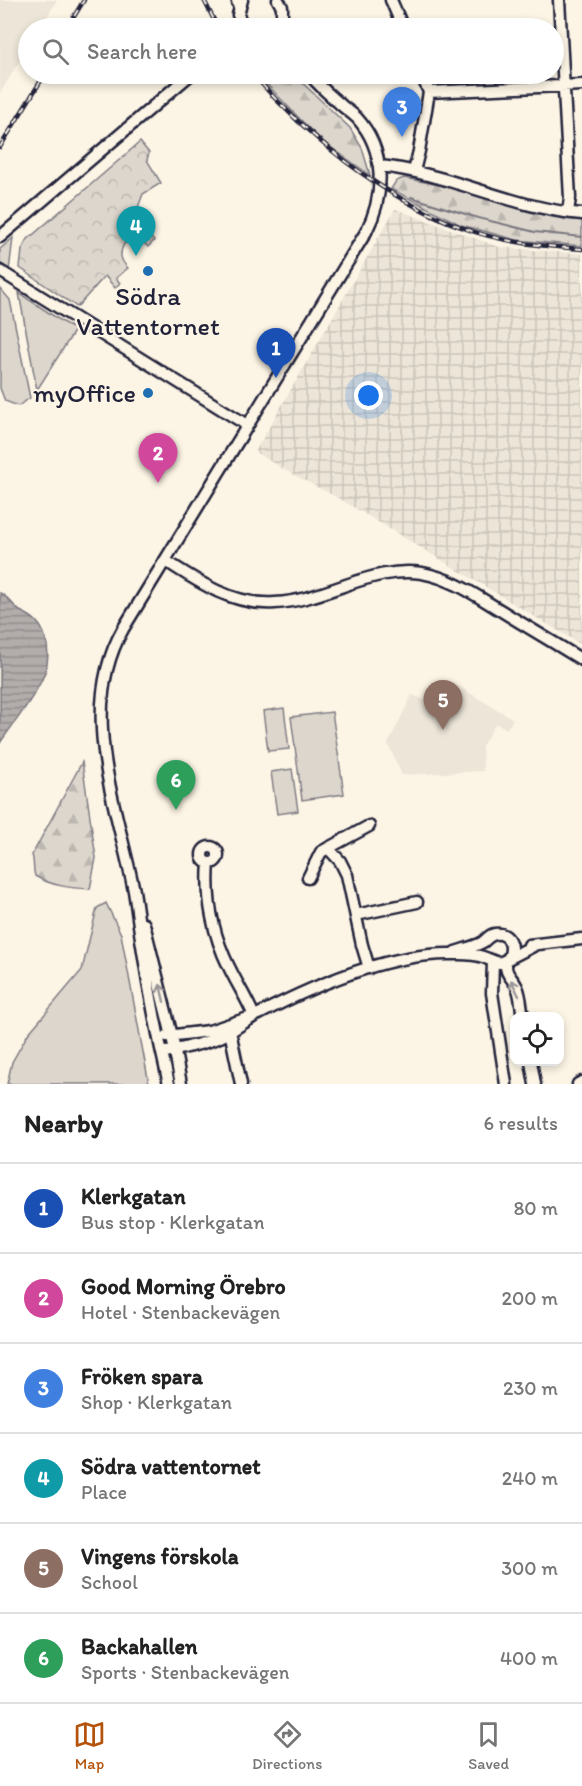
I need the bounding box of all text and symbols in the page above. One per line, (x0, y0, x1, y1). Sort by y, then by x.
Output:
search box (18, 18, 564, 84)
icon: search (39, 35, 72, 68)
text: Search here (87, 38, 197, 65)
pin: 3 (382, 88, 422, 137)
pin: 4 (116, 206, 156, 256)
marker: Södra Vattentornet (141, 264, 155, 278)
place label: Södra Vattentornet (76, 280, 220, 342)
pin: 1 (256, 328, 296, 378)
place label: myOffice (33, 377, 136, 409)
your location (354, 381, 383, 410)
marker: myOffice (141, 386, 155, 400)
pin: 2 (138, 434, 178, 483)
pin: 5 (424, 680, 462, 730)
pin: 6 (156, 760, 195, 810)
one-way arrow (509, 979, 521, 997)
one-way arrow (156, 983, 167, 1003)
map controls (510, 1012, 564, 1066)
button: locate (510, 1012, 564, 1066)
text: Nearby (24, 1107, 103, 1139)
text: 6 results (484, 1111, 558, 1135)
text: Klerkgatan (81, 1183, 186, 1210)
text: 1 (39, 1196, 48, 1220)
text: 80 m (513, 1196, 558, 1220)
text: Bus stop · Klerkgatan (81, 1210, 265, 1234)
text: Good Morning Örebro (81, 1273, 286, 1300)
text: 2 (38, 1286, 49, 1310)
text: 200 m (502, 1286, 558, 1310)
text: Hotel · Stenbackevägen (81, 1300, 280, 1324)
text: Fröken spara (81, 1363, 203, 1390)
text: 3 (38, 1376, 49, 1400)
text: 230 m (503, 1376, 558, 1400)
text: Shop · Klerkgatan (81, 1390, 232, 1414)
text: Södra vattentornet (81, 1453, 261, 1480)
text: 4 (37, 1466, 50, 1490)
text: 240 m (502, 1466, 558, 1490)
text: Place (81, 1480, 127, 1504)
text: Vingens förskola (81, 1543, 238, 1570)
text: 5 (38, 1556, 49, 1580)
text: 300 m (501, 1556, 558, 1580)
text: School (81, 1570, 138, 1594)
text: Backahallen (81, 1633, 198, 1660)
text: 6 (38, 1646, 49, 1670)
text: 400 m (500, 1646, 558, 1670)
text: Sports · Stenbackevägen (81, 1660, 289, 1684)
tab: Map (73, 1718, 106, 1773)
tab: Directions (252, 1718, 322, 1773)
tab: Saved (468, 1718, 509, 1773)

